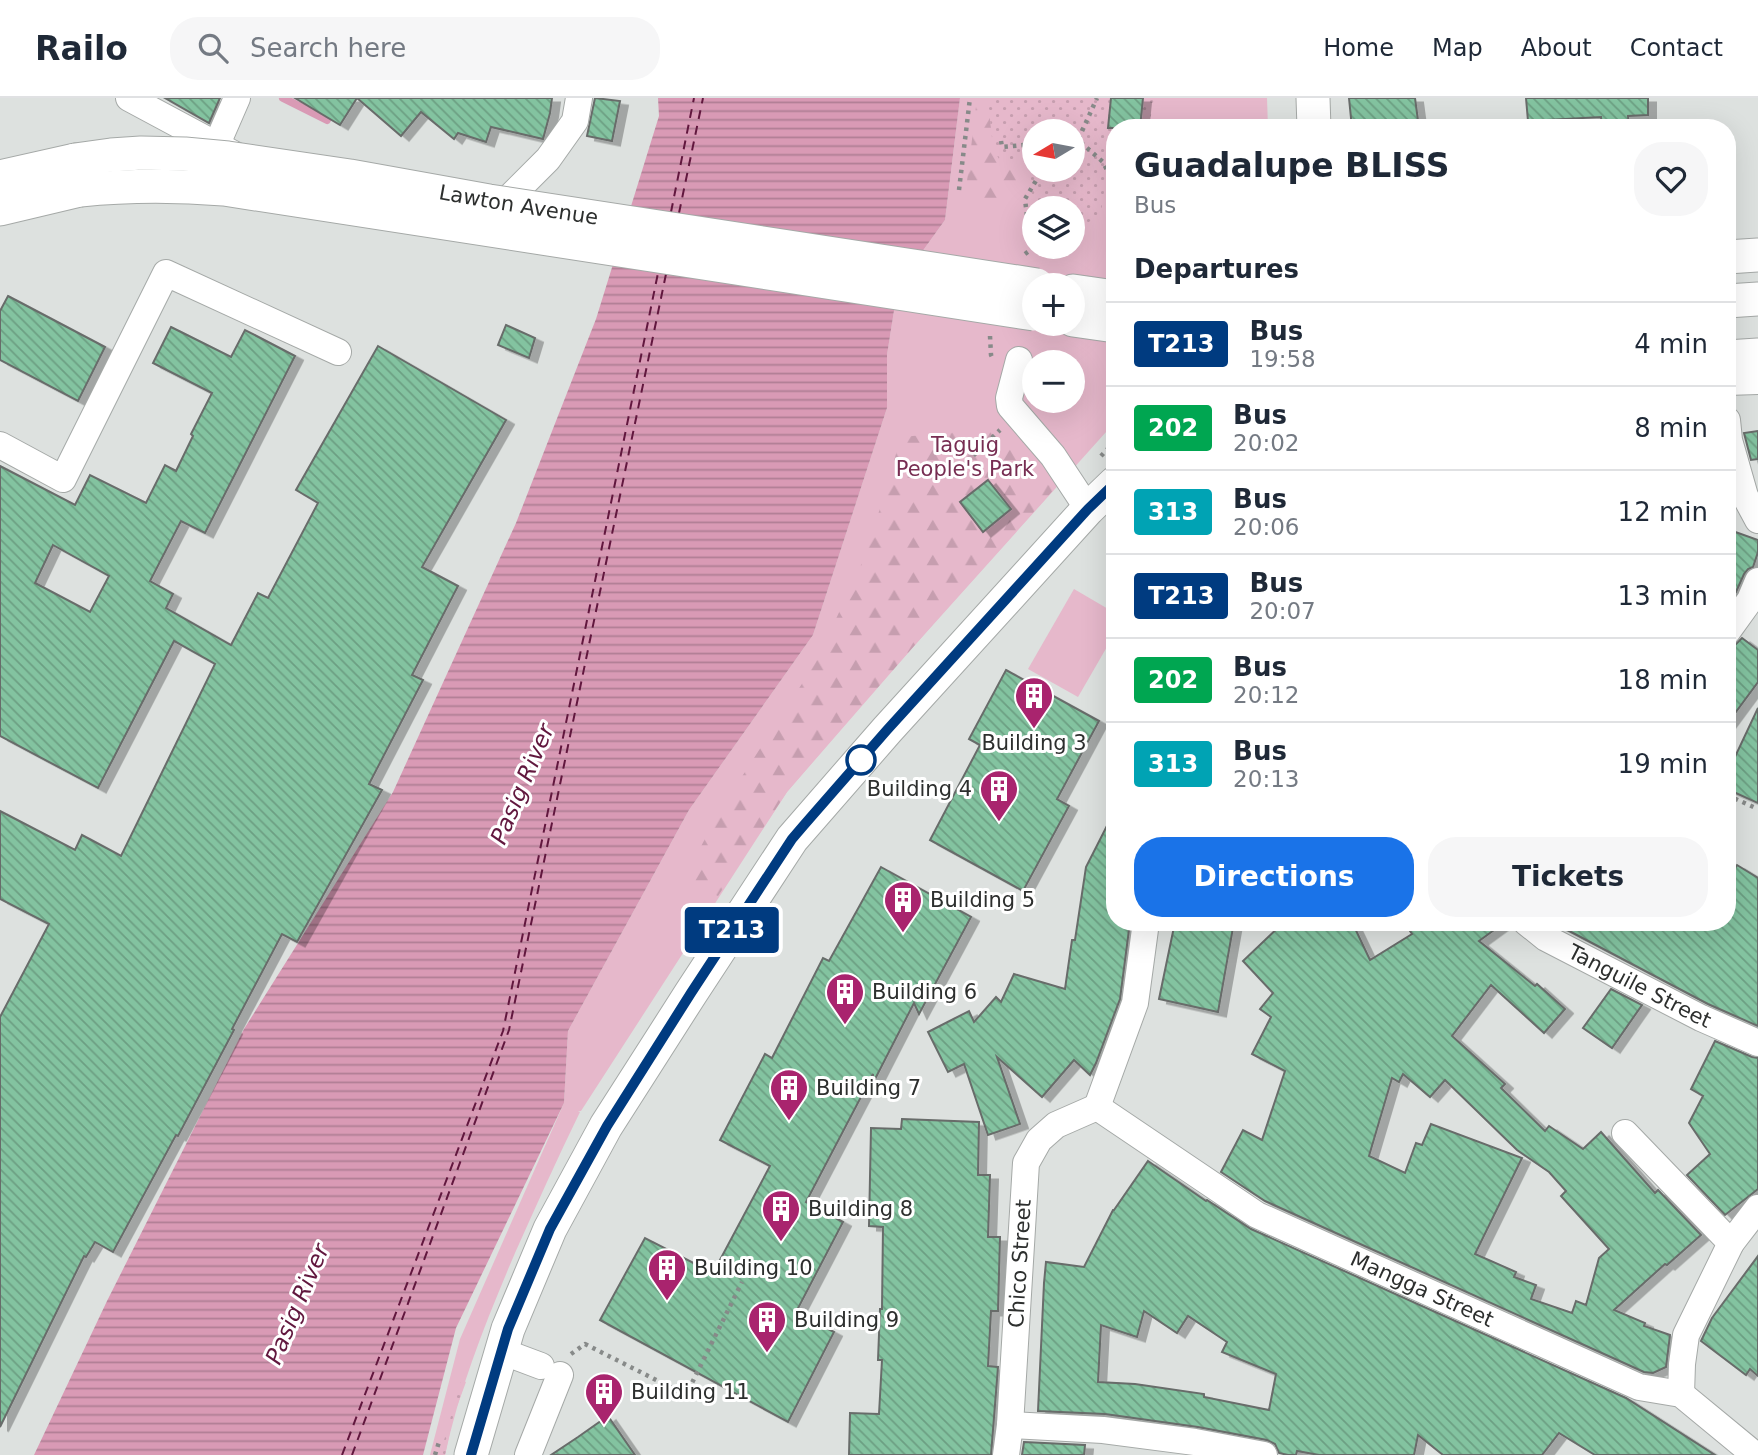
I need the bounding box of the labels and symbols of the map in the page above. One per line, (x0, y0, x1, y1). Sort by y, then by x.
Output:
north arrow (1022, 119, 1085, 182)
street label: Lawton Avenue (437, 180, 600, 230)
park label: Taguig People's Park (896, 433, 1035, 481)
building icon: Building 3 (1013, 675, 1055, 730)
water label: Pasig River (485, 719, 560, 848)
place label: Building 3 (981, 731, 1087, 755)
unlabelled marker (846, 745, 876, 775)
building icon: Building 4 (978, 768, 1020, 823)
place label: Building 4 (867, 777, 972, 801)
building icon: Building 5 (882, 879, 924, 934)
place label: Building 5 (930, 888, 1035, 912)
line badge: T213 (683, 907, 781, 953)
street label: Tanguile Street (1563, 939, 1715, 1033)
building icon: Building 6 (824, 971, 866, 1026)
place label: Building 6 (872, 980, 977, 1004)
building icon: Building 7 (768, 1067, 810, 1122)
place label: Building 7 (816, 1076, 921, 1100)
building icon: Building 8 (760, 1188, 802, 1243)
place label: Building 8 (808, 1197, 913, 1221)
street label: Chico Street (1004, 1199, 1036, 1329)
water label: Pasig River (260, 1239, 335, 1368)
building icon: Building 10 (646, 1247, 688, 1302)
street label: Mangga Street (1347, 1247, 1497, 1332)
place label: Building 10 (694, 1256, 813, 1280)
building icon: Building 9 (746, 1299, 788, 1354)
place label: Building 9 (794, 1308, 899, 1332)
building icon: Building 11 (583, 1371, 625, 1426)
place label: Building 11 (631, 1380, 750, 1404)

